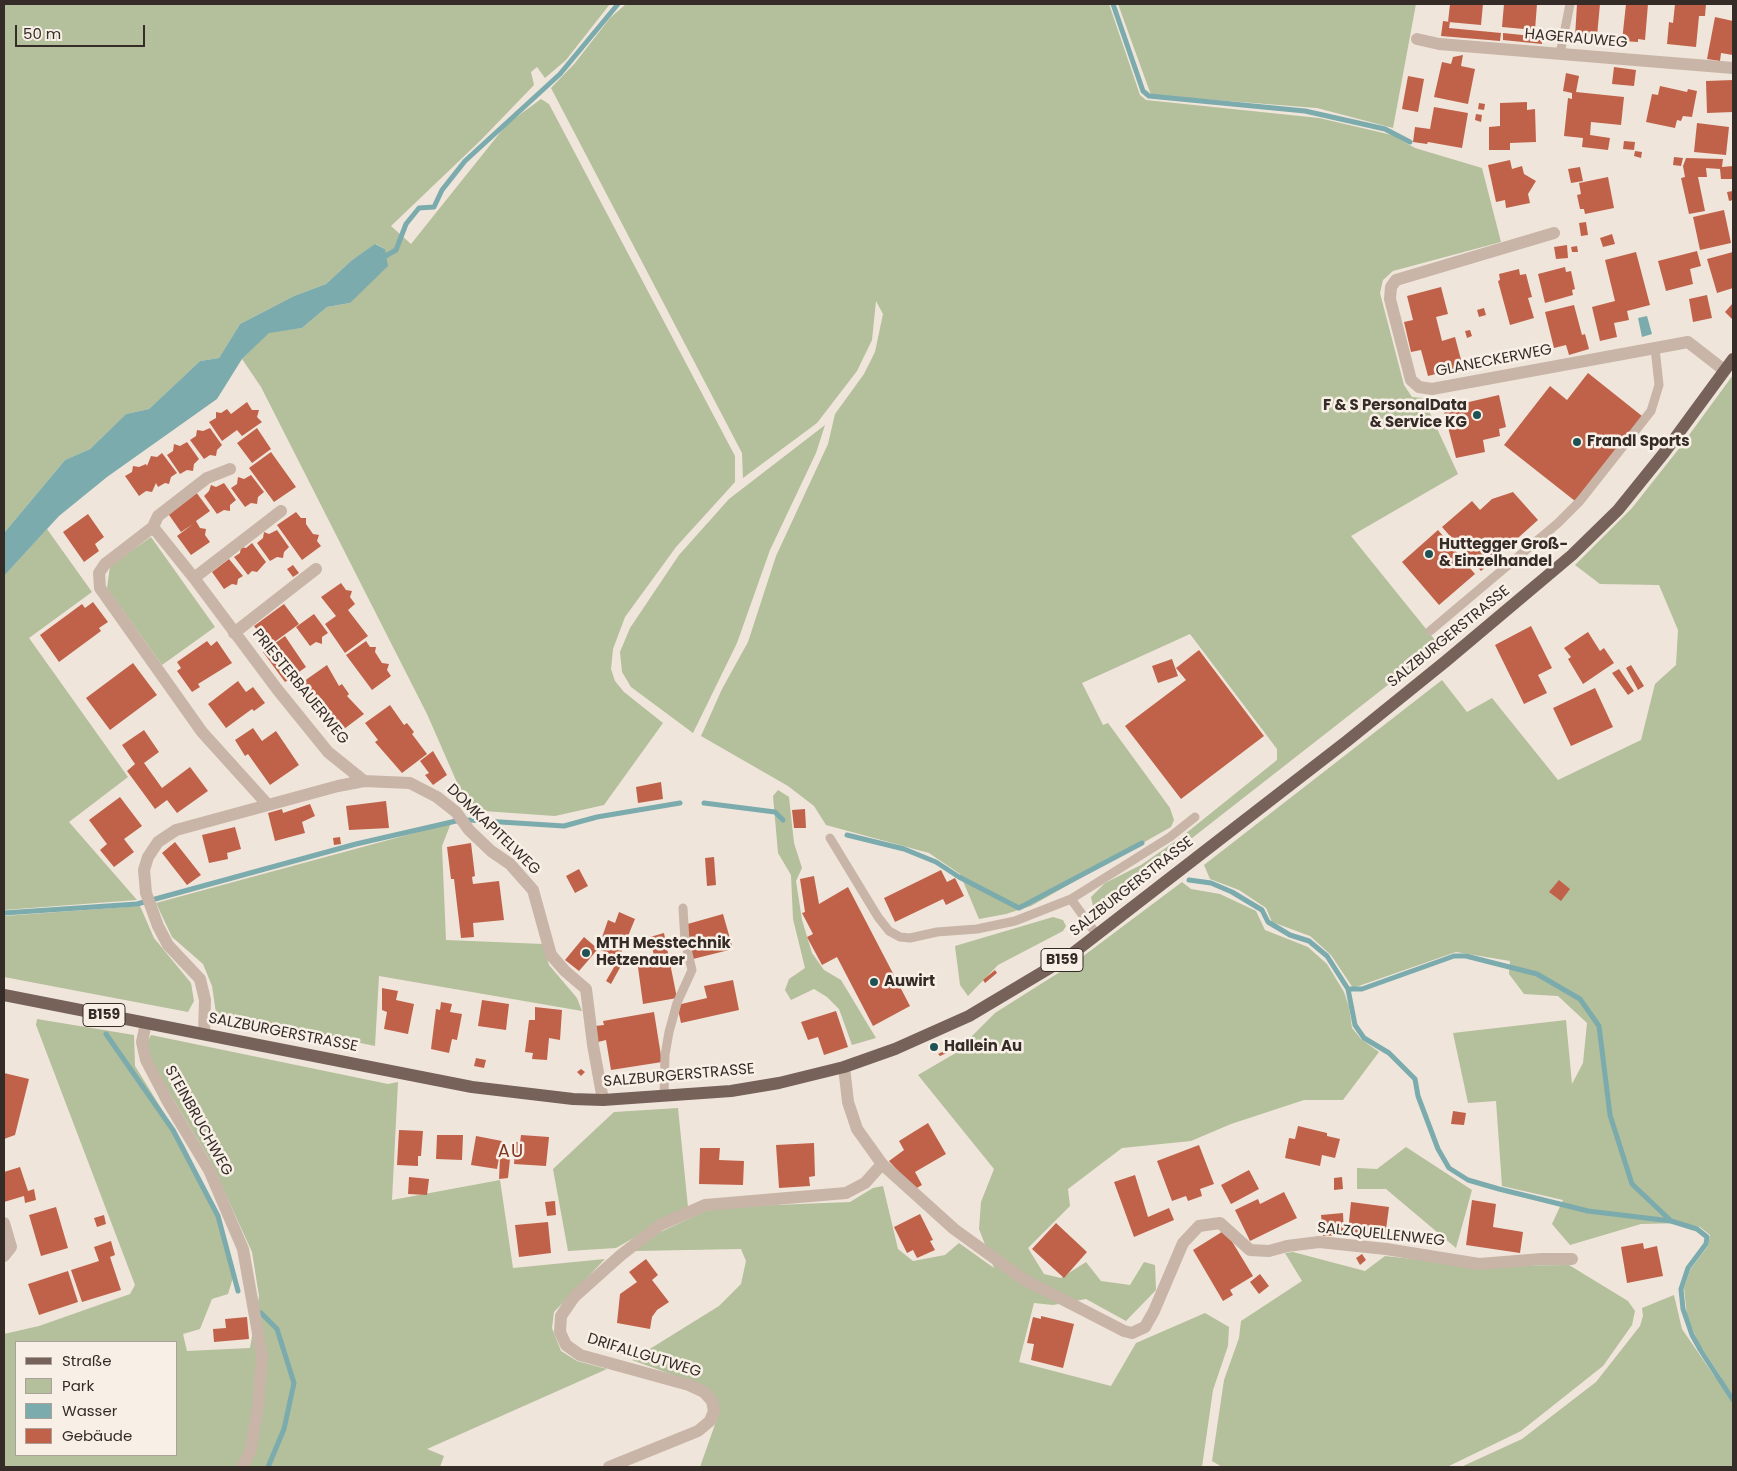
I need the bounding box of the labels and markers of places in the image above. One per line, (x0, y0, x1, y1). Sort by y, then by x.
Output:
place label: F & S PersonalData & Service KG (1323, 397, 1467, 432)
marker: F & S PersonalData & Service KG (1471, 409, 1483, 421)
place label: Frandl Sports (1587, 433, 1690, 451)
marker: Frandl Sports (1571, 436, 1583, 448)
place label: Huttegger Groß- & Einzelhandel (1439, 536, 1568, 571)
marker: Huttegger Groß- & Einzelhandel (1423, 548, 1435, 560)
place label: MTH Messtechnik Hetzenauer (596, 935, 731, 970)
marker: MTH Messtechnik Hetzenauer (580, 947, 592, 959)
place label: Auwirt (884, 973, 935, 991)
marker: Auwirt (868, 976, 880, 988)
place label: Hallein Au (944, 1038, 1022, 1056)
marker: Hallein Au (928, 1041, 940, 1053)

